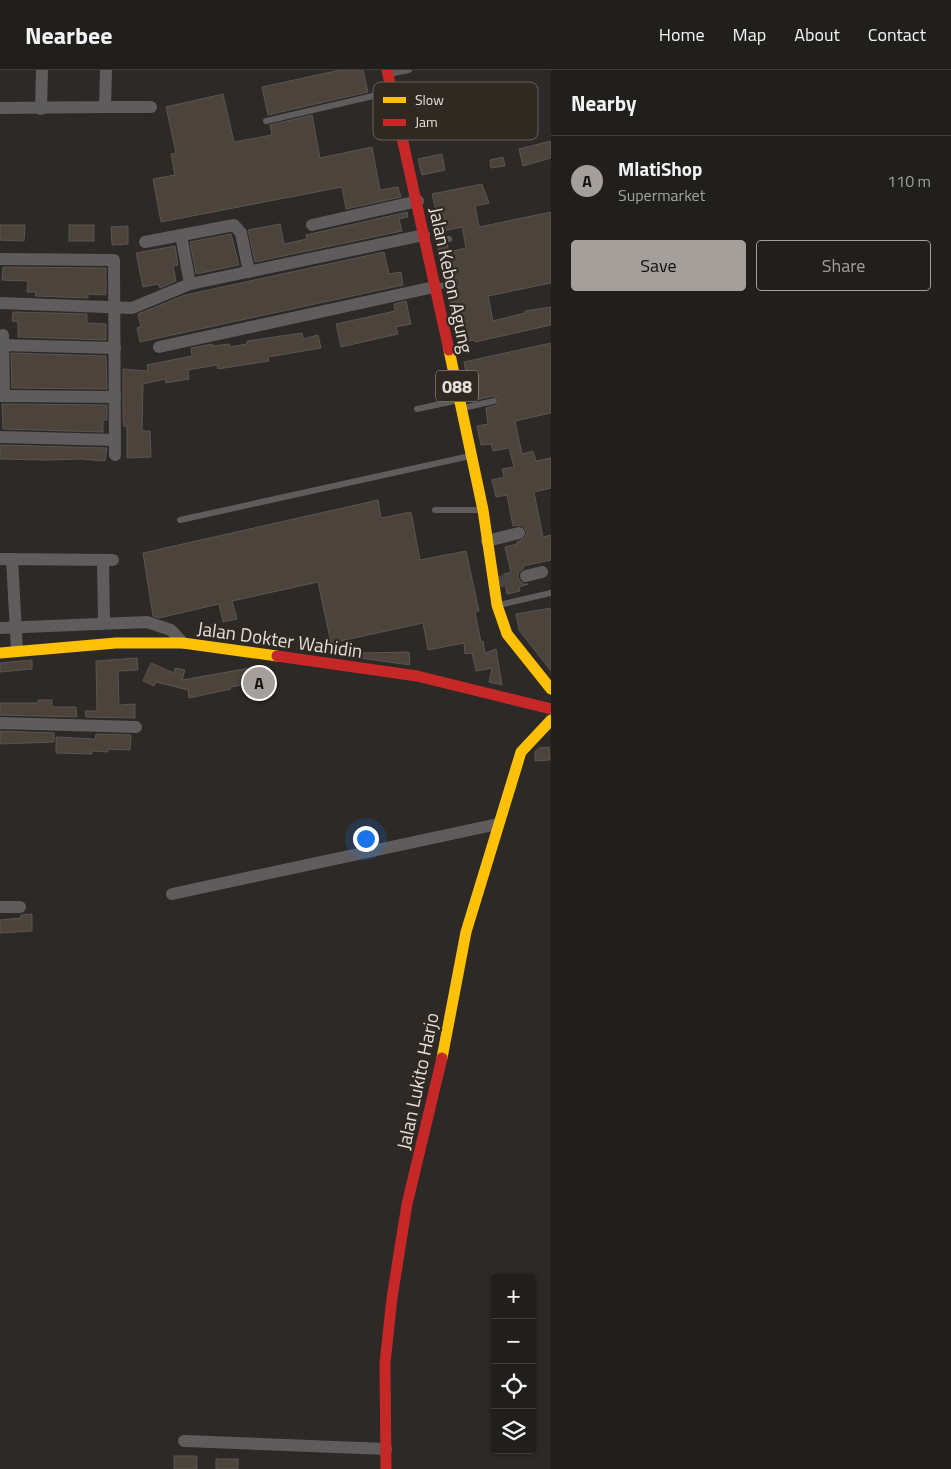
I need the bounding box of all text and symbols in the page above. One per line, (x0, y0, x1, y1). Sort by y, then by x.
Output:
text: Nearbee (25, 17, 112, 53)
text: Home (659, 21, 705, 48)
text: Map (733, 21, 766, 48)
text: About (794, 21, 840, 48)
text: Contact (868, 21, 926, 48)
legend (373, 82, 538, 140)
text: Nearby (571, 87, 636, 119)
text: Slow (415, 89, 444, 110)
text: Jam (415, 111, 438, 132)
text: MlatiShop (618, 154, 702, 183)
text: A (582, 169, 592, 193)
text: 110 m (887, 169, 931, 193)
text: Supermarket (618, 183, 705, 207)
street label: Jalan Kebon Agung (422, 204, 482, 356)
button: Save (571, 240, 746, 291)
button: Share (756, 240, 931, 291)
road number: 088 (436, 370, 478, 402)
street label: Jalan Dokter Wahidin (196, 613, 364, 665)
pin: A (243, 664, 275, 702)
your location (353, 826, 379, 852)
street label: Jalan Lukito Harjo (388, 1010, 446, 1152)
map controls (491, 1274, 536, 1454)
button: + (491, 1274, 536, 1319)
button: − (491, 1319, 536, 1364)
button: locate (491, 1364, 536, 1409)
button: layers (491, 1409, 536, 1454)

